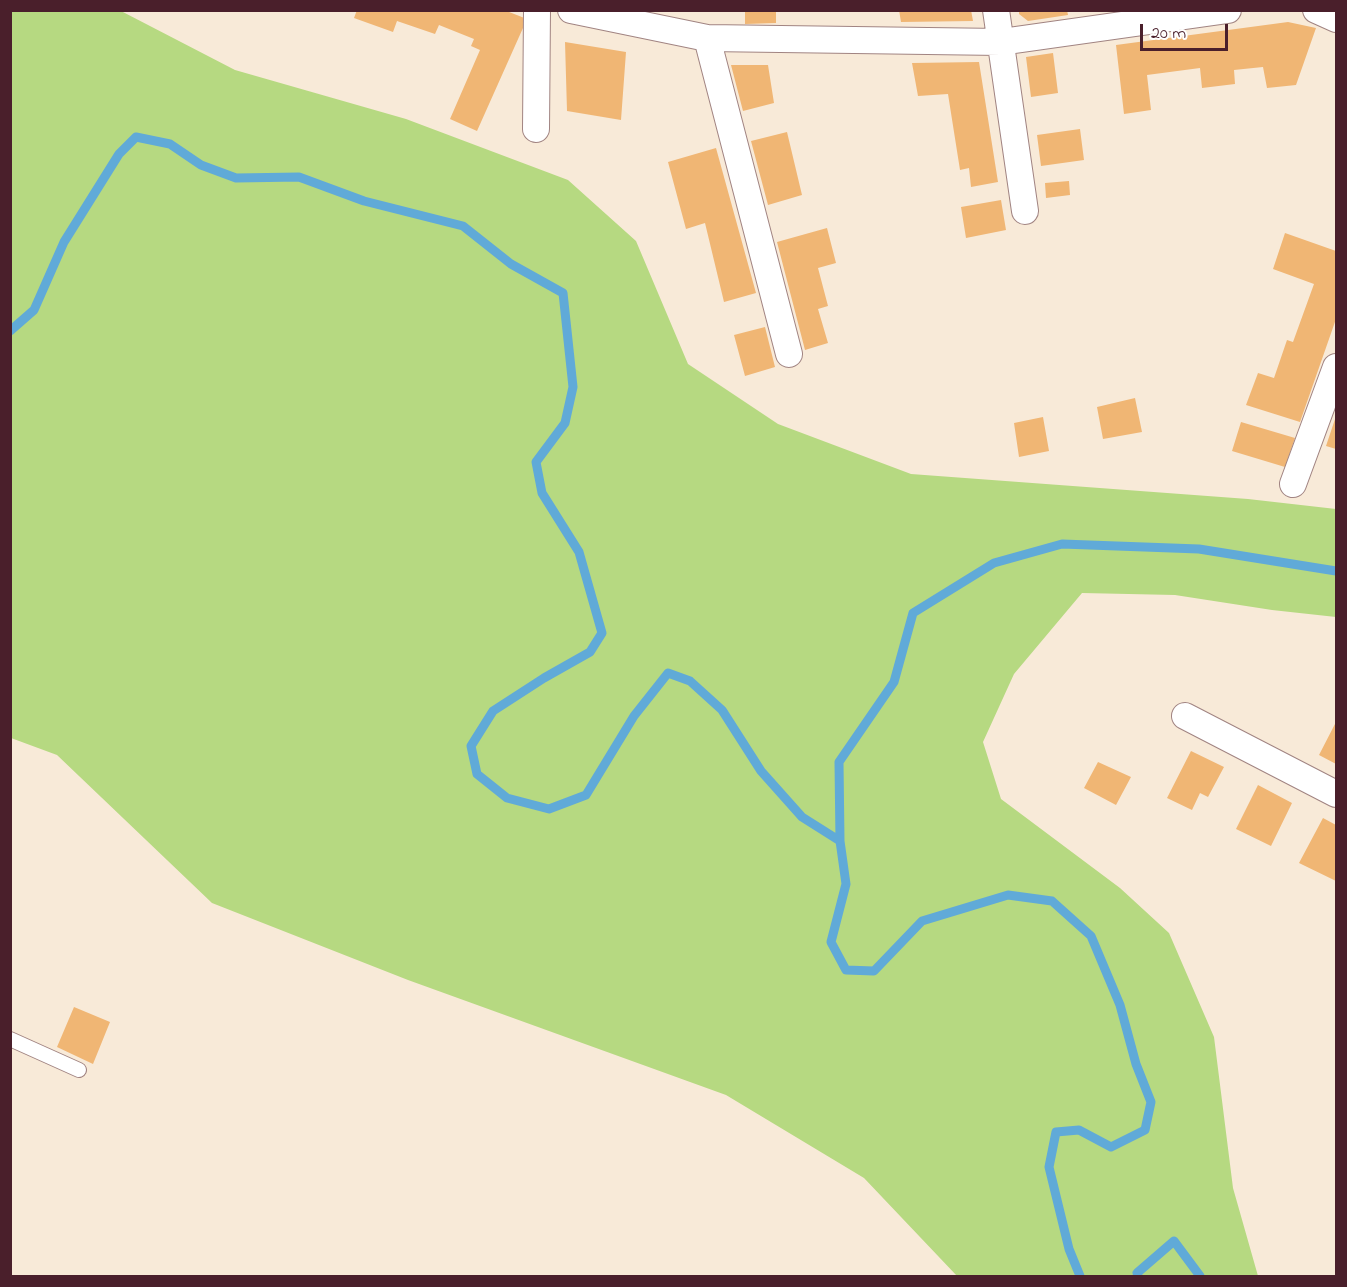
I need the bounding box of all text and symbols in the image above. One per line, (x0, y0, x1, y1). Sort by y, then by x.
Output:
scale bar (1143, 12, 1232, 50)
text: 20 m (1151, 21, 1186, 47)

